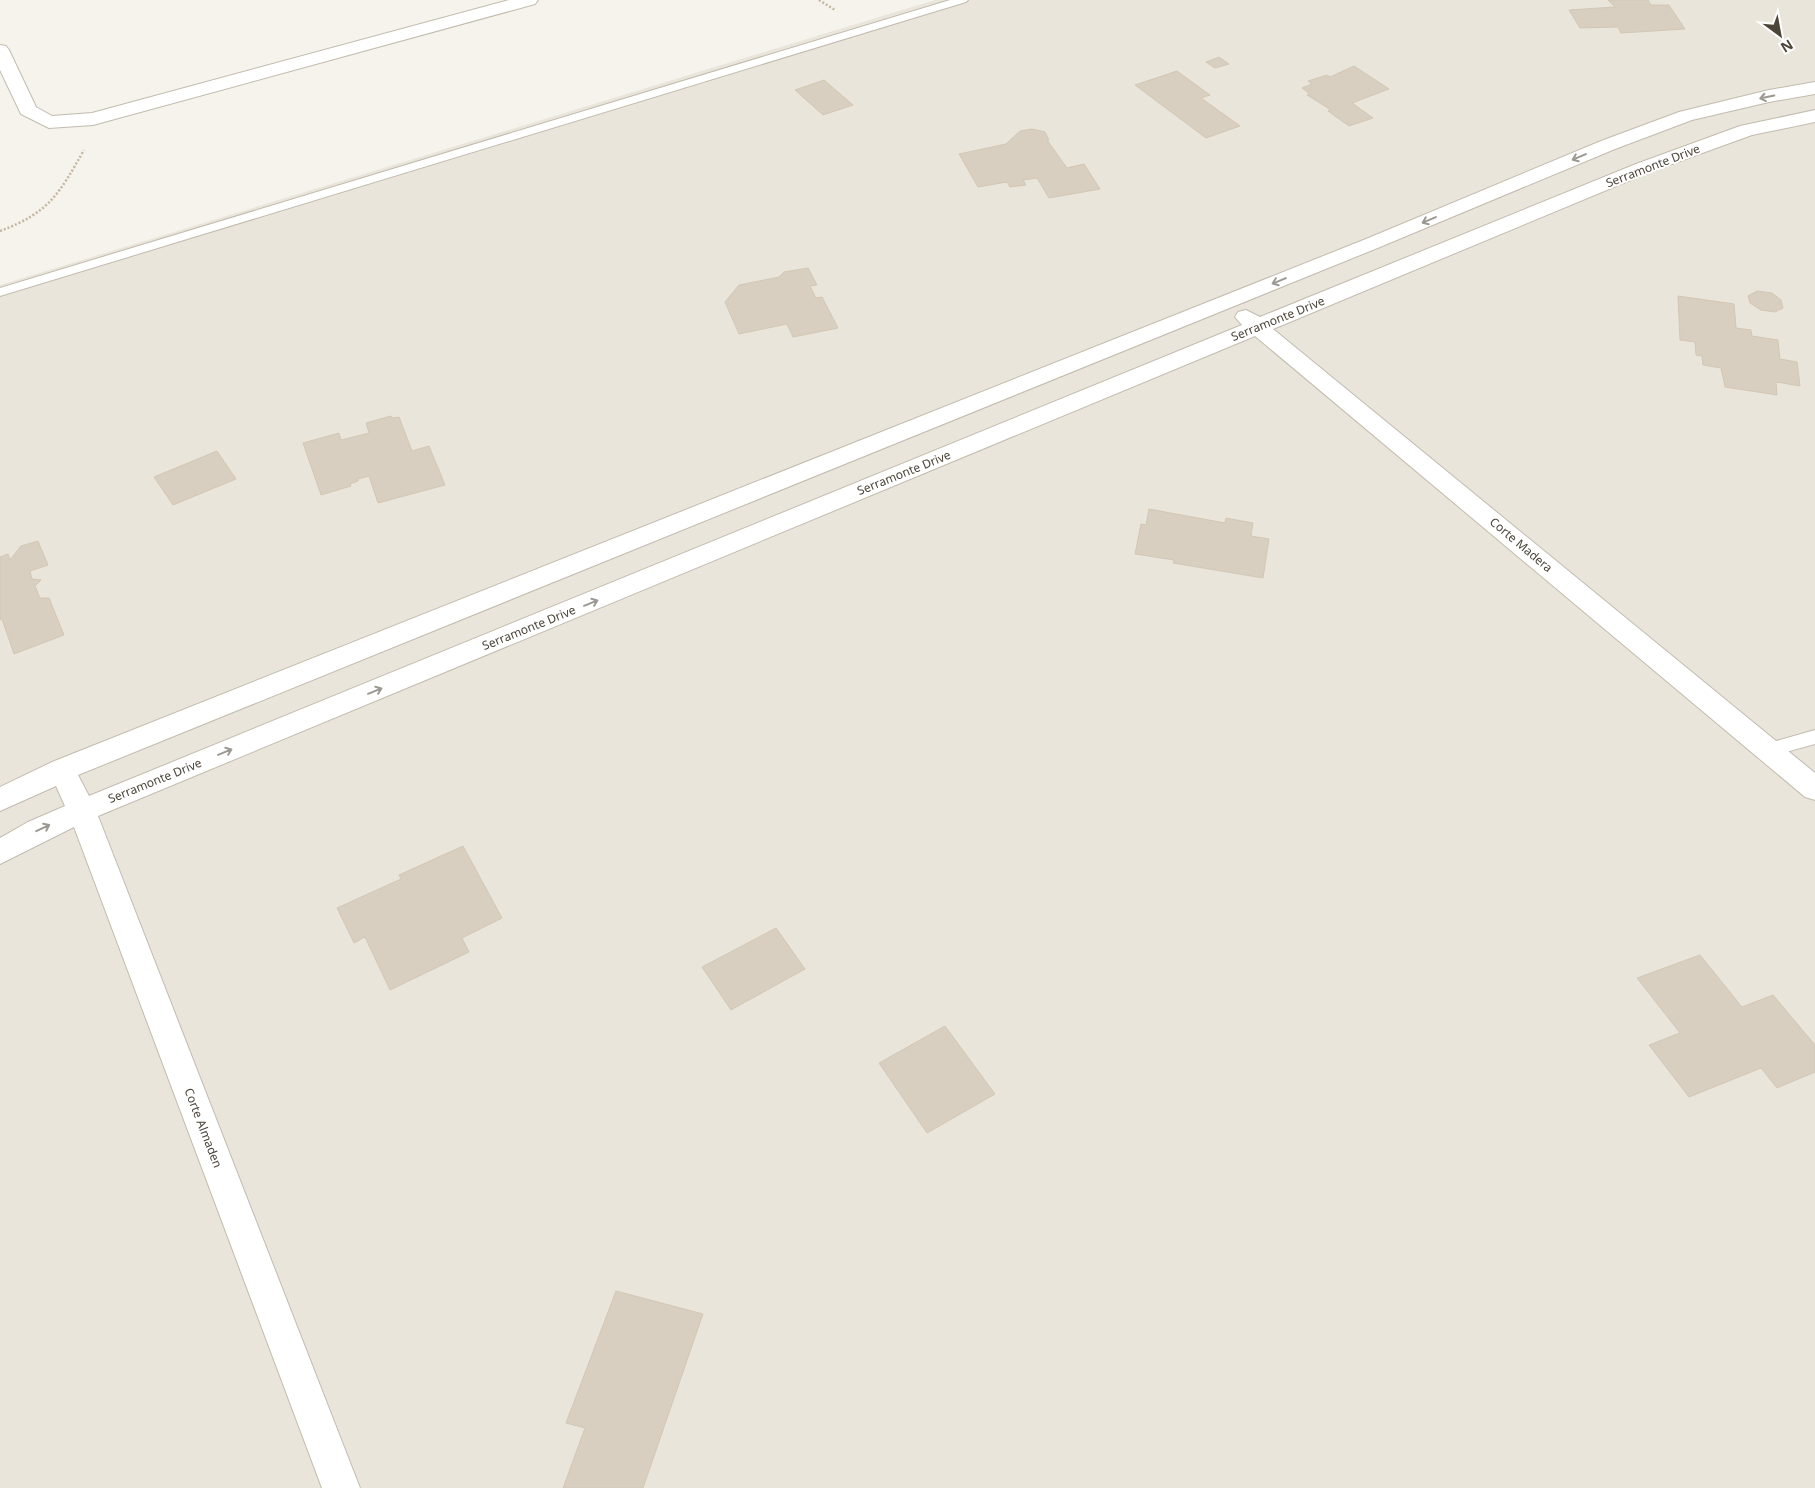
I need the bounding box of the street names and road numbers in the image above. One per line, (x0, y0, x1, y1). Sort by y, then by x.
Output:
street label: Serramonte Drive (1603, 140, 1703, 191)
street label: Serramonte Drive (1228, 292, 1327, 345)
street label: Serramonte Drive (854, 446, 953, 499)
street label: Corte Madera (1486, 513, 1556, 576)
street label: Serramonte Drive (479, 601, 578, 654)
street label: Serramonte Drive (105, 754, 204, 807)
street label: Corte Almaden (180, 1085, 227, 1170)

